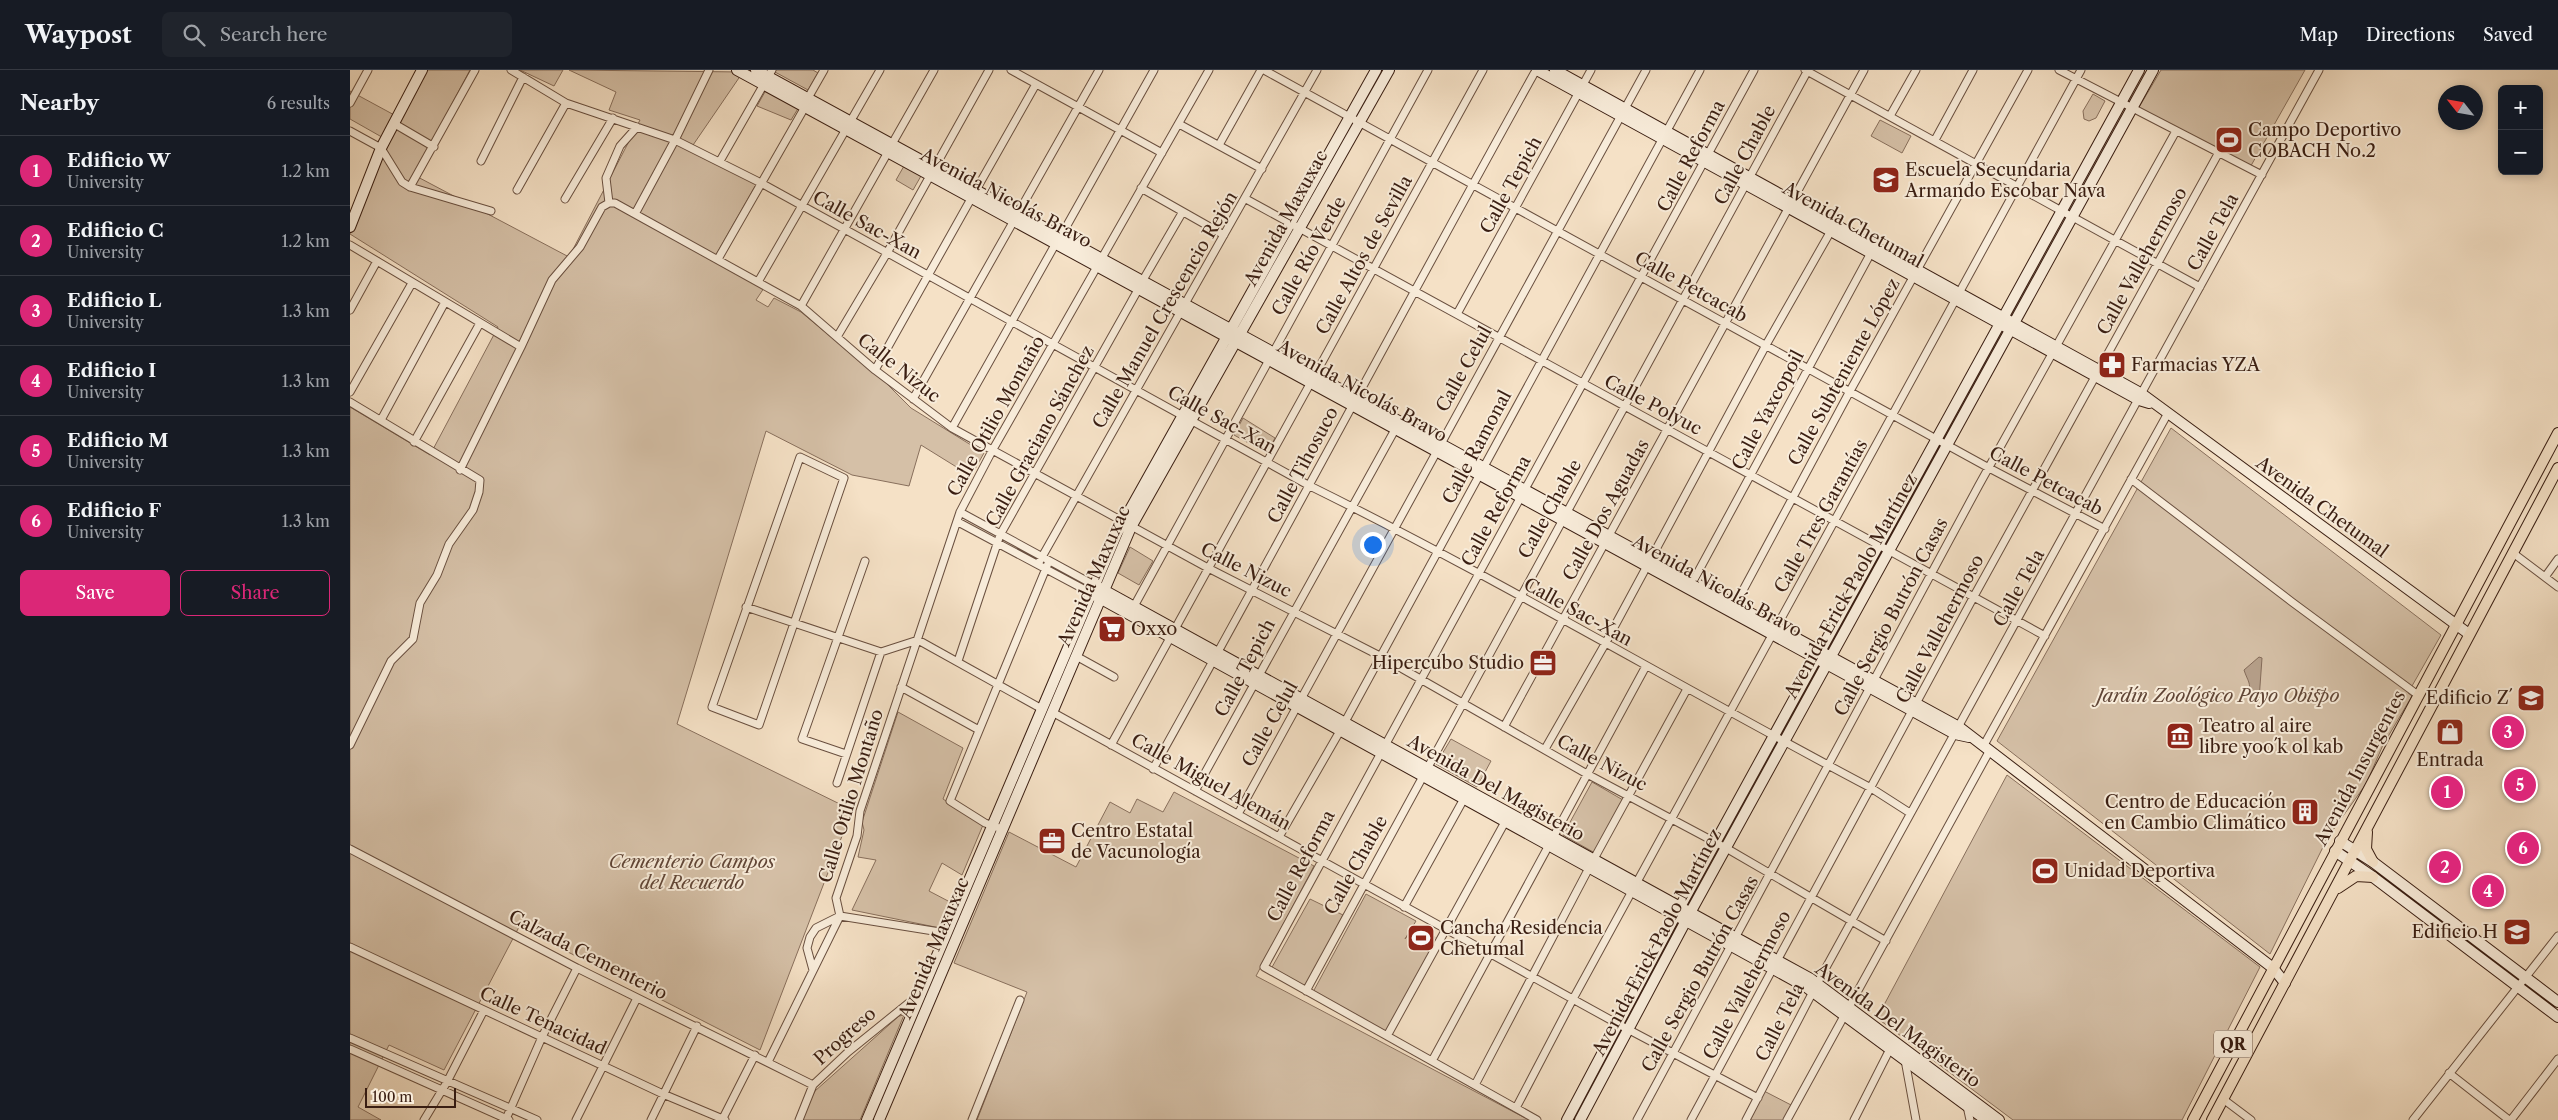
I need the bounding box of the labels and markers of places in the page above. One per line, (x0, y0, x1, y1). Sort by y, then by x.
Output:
place label: Campo Deportivo COBACH No.2 (2248, 119, 2401, 162)
sports icon: Campo Deportivo COBACH No.2 (2214, 125, 2244, 155)
place label: Escuela Secundaria Armando Escobar Nava (1904, 159, 2106, 202)
school or university icon: Escuela Secundaria Armando Escobar Nava (1871, 165, 1901, 195)
pharmacy icon: Farmacias YZA (2097, 350, 2127, 380)
place label: Farmacias YZA (2131, 354, 2261, 376)
supermarket icon: Oxxo (1097, 614, 1127, 644)
place label: Oxxo (1131, 618, 1177, 640)
office icon: Hipercubo Studio (1528, 648, 1558, 678)
place label: Hipercubo Studio (1372, 652, 1524, 674)
school or university icon: Edificio Z´ (2516, 683, 2546, 713)
place label: Edificio Z´ (2426, 687, 2513, 709)
pin: 3 (2492, 713, 2524, 751)
place label: Teatro al aire libre yoo´k ol kab (2199, 715, 2344, 758)
shop icon: Entrada (2435, 717, 2465, 747)
museum icon: Teatro al aire libre yoo´k ol kab (2165, 721, 2195, 751)
place label: Entrada (2416, 749, 2484, 771)
pin: 5 (2504, 766, 2536, 804)
pin: 1 (2431, 773, 2463, 811)
place label: Centro de Educación en Cambio Climático (2104, 791, 2286, 834)
building icon: Centro de Educación en Cambio Climático (2290, 797, 2320, 827)
place label: Centro Estatal de Vacunología (1071, 820, 1201, 863)
office icon: Centro Estatal de Vacunología (1037, 826, 1067, 856)
pin: 6 (2507, 829, 2539, 867)
pin: 2 (2429, 848, 2461, 886)
sports icon: Unidad Deportiva (2030, 856, 2060, 886)
place label: Unidad Deportiva (2064, 860, 2216, 882)
pin: 4 (2472, 872, 2504, 910)
place label: Cancha Residencia Chetumal (1440, 917, 1603, 960)
school or university icon: Edificio H (2502, 917, 2532, 947)
place label: Edificio H (2412, 921, 2498, 943)
sports icon: Cancha Residencia Chetumal (1406, 923, 1436, 953)

